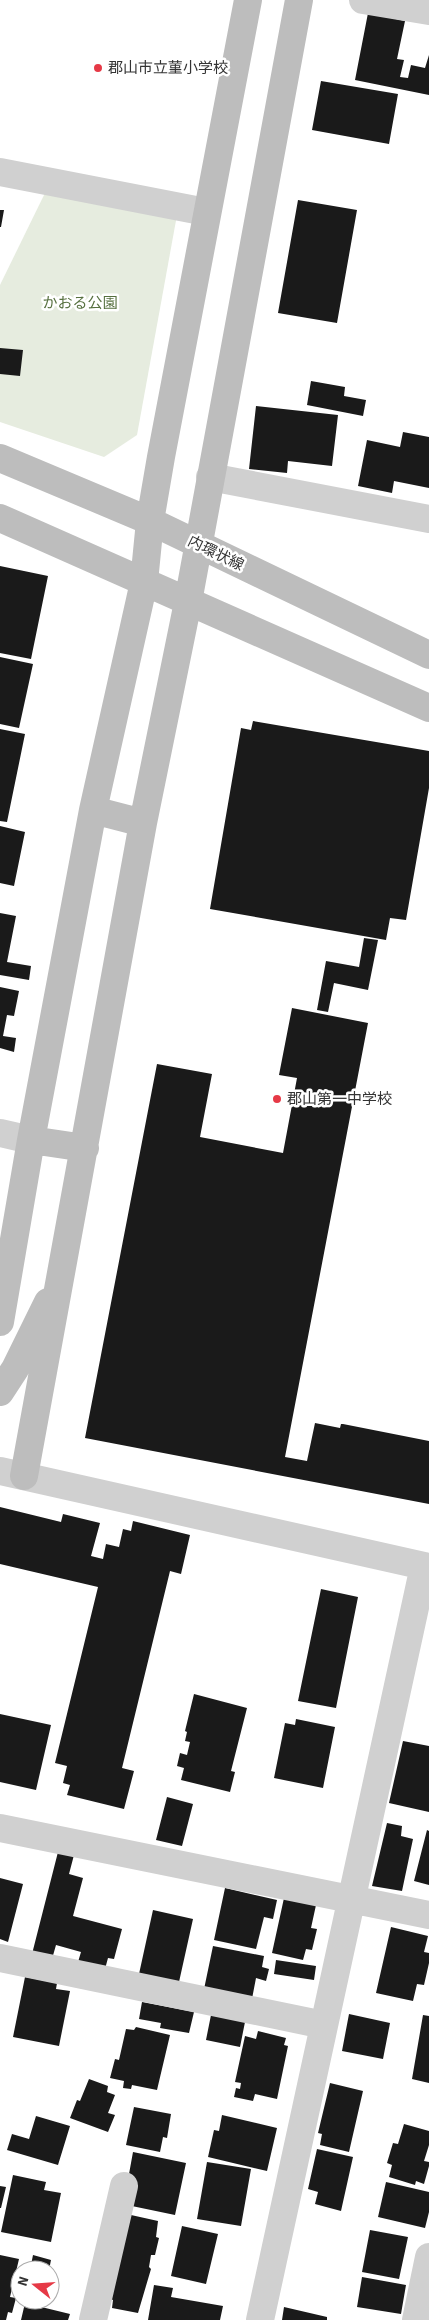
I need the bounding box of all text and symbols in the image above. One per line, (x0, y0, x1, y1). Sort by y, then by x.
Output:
place label: 郡山市立菫小学校 (108, 58, 228, 79)
marker: 郡山市立菫小学校 (92, 62, 104, 74)
park label: かおる公園 (42, 293, 118, 314)
street label: 内環状線 (184, 531, 247, 576)
place label: 郡山第一中学校 (287, 1089, 392, 1110)
marker: 郡山第一中学校 (271, 1093, 283, 1105)
north arrow (10, 2260, 60, 2310)
text: N (13, 2274, 34, 2289)

